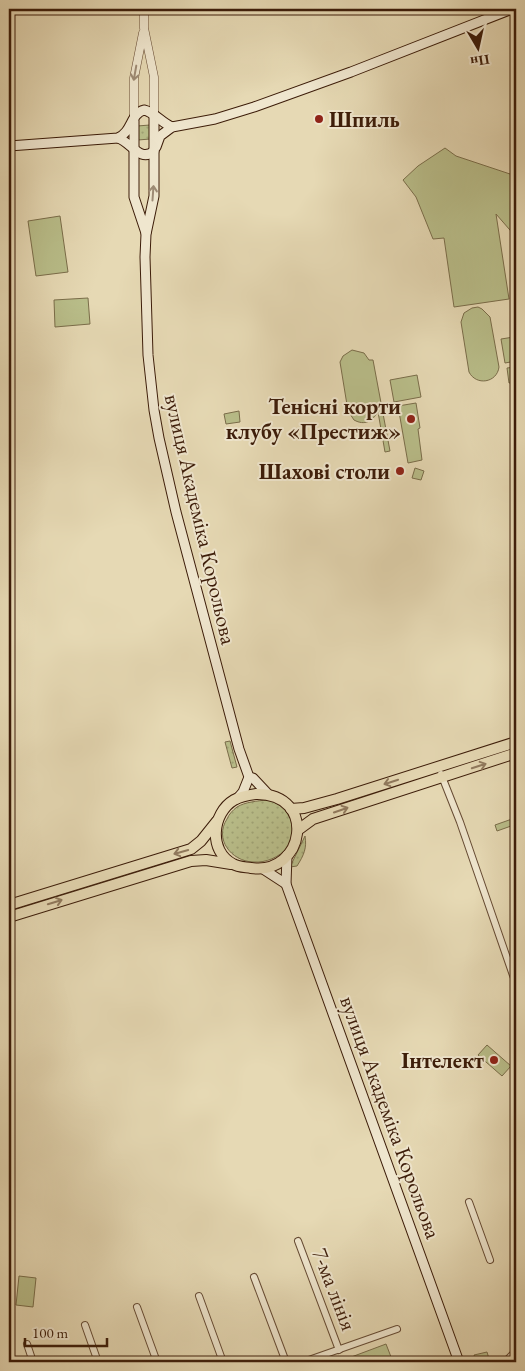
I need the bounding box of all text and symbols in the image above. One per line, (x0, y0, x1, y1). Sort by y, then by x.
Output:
north arrow (452, 22, 502, 72)
text: Пн (469, 50, 491, 71)
one-way arrow (130, 64, 139, 80)
place label: Шпиль (329, 105, 400, 134)
marker: Шпиль (313, 113, 325, 125)
one-way arrow (149, 185, 158, 201)
street label: вулиця Академіка Корольова (158, 391, 244, 647)
place label: Тенісні корти клубу «Престиж» (226, 392, 401, 446)
marker: Тенісні корти клубу «Престиж» (405, 413, 417, 425)
place label: Шахові столи (259, 457, 390, 486)
marker: Шахові столи (394, 465, 406, 477)
one-way arrow (471, 760, 487, 770)
one-way arrow (384, 777, 400, 787)
one-way arrow (333, 804, 349, 814)
one-way arrow (173, 847, 189, 857)
one-way arrow (47, 897, 63, 907)
street label: вулиця Академіка Корольова (333, 992, 448, 1243)
place label: Інтелект (401, 1046, 484, 1075)
marker: Інтелект (488, 1054, 500, 1066)
street label: 7-ма лінія (306, 1244, 364, 1335)
scale bar (25, 1316, 108, 1348)
text: 100 m (32, 1323, 69, 1342)

